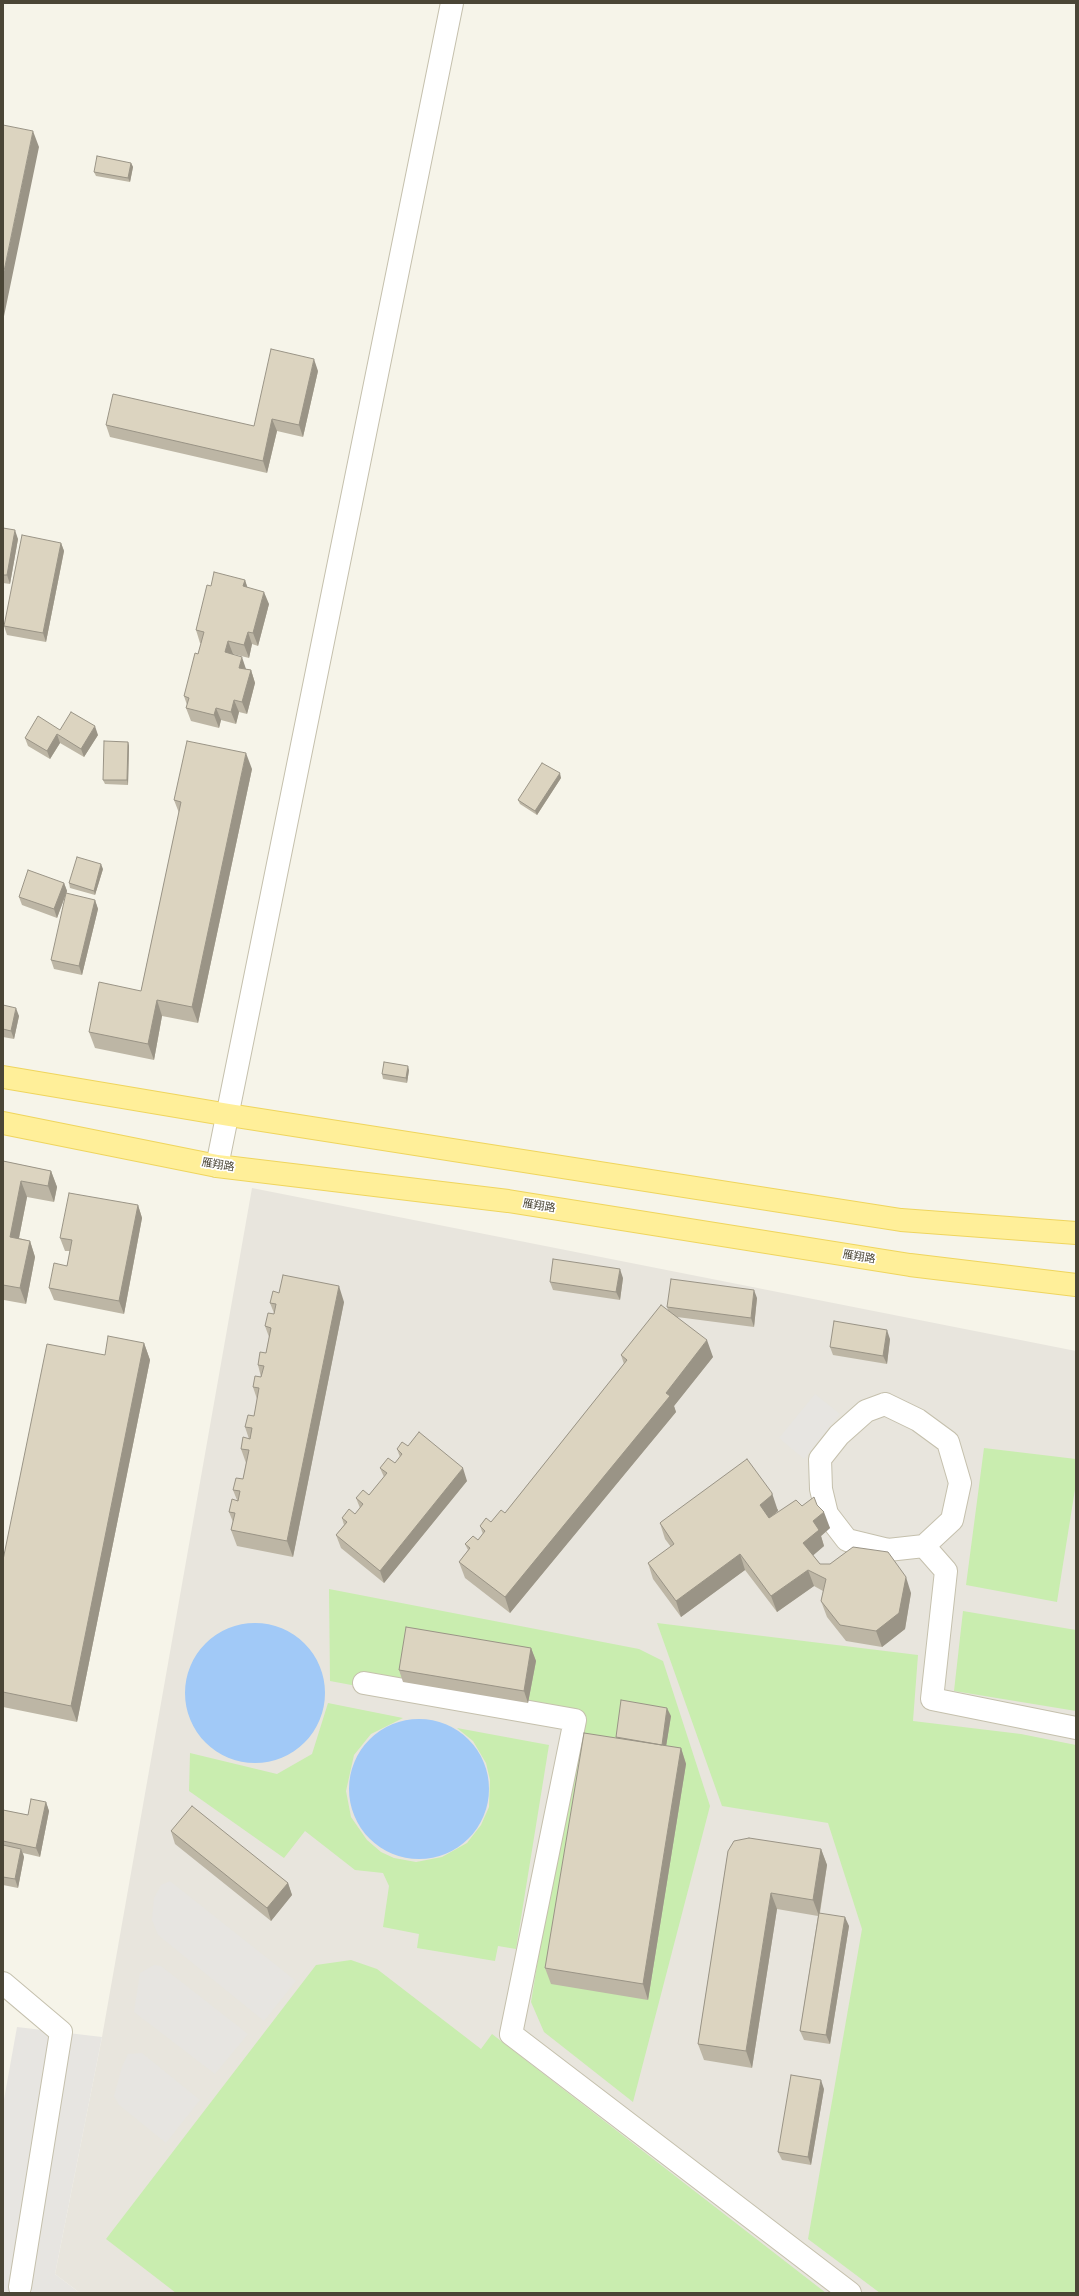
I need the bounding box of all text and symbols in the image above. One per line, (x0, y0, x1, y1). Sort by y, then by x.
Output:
street label: 雁翔路 (201, 1156, 235, 1174)
street label: 雁翔路 (522, 1197, 556, 1215)
street label: 雁翔路 (842, 1248, 876, 1266)

